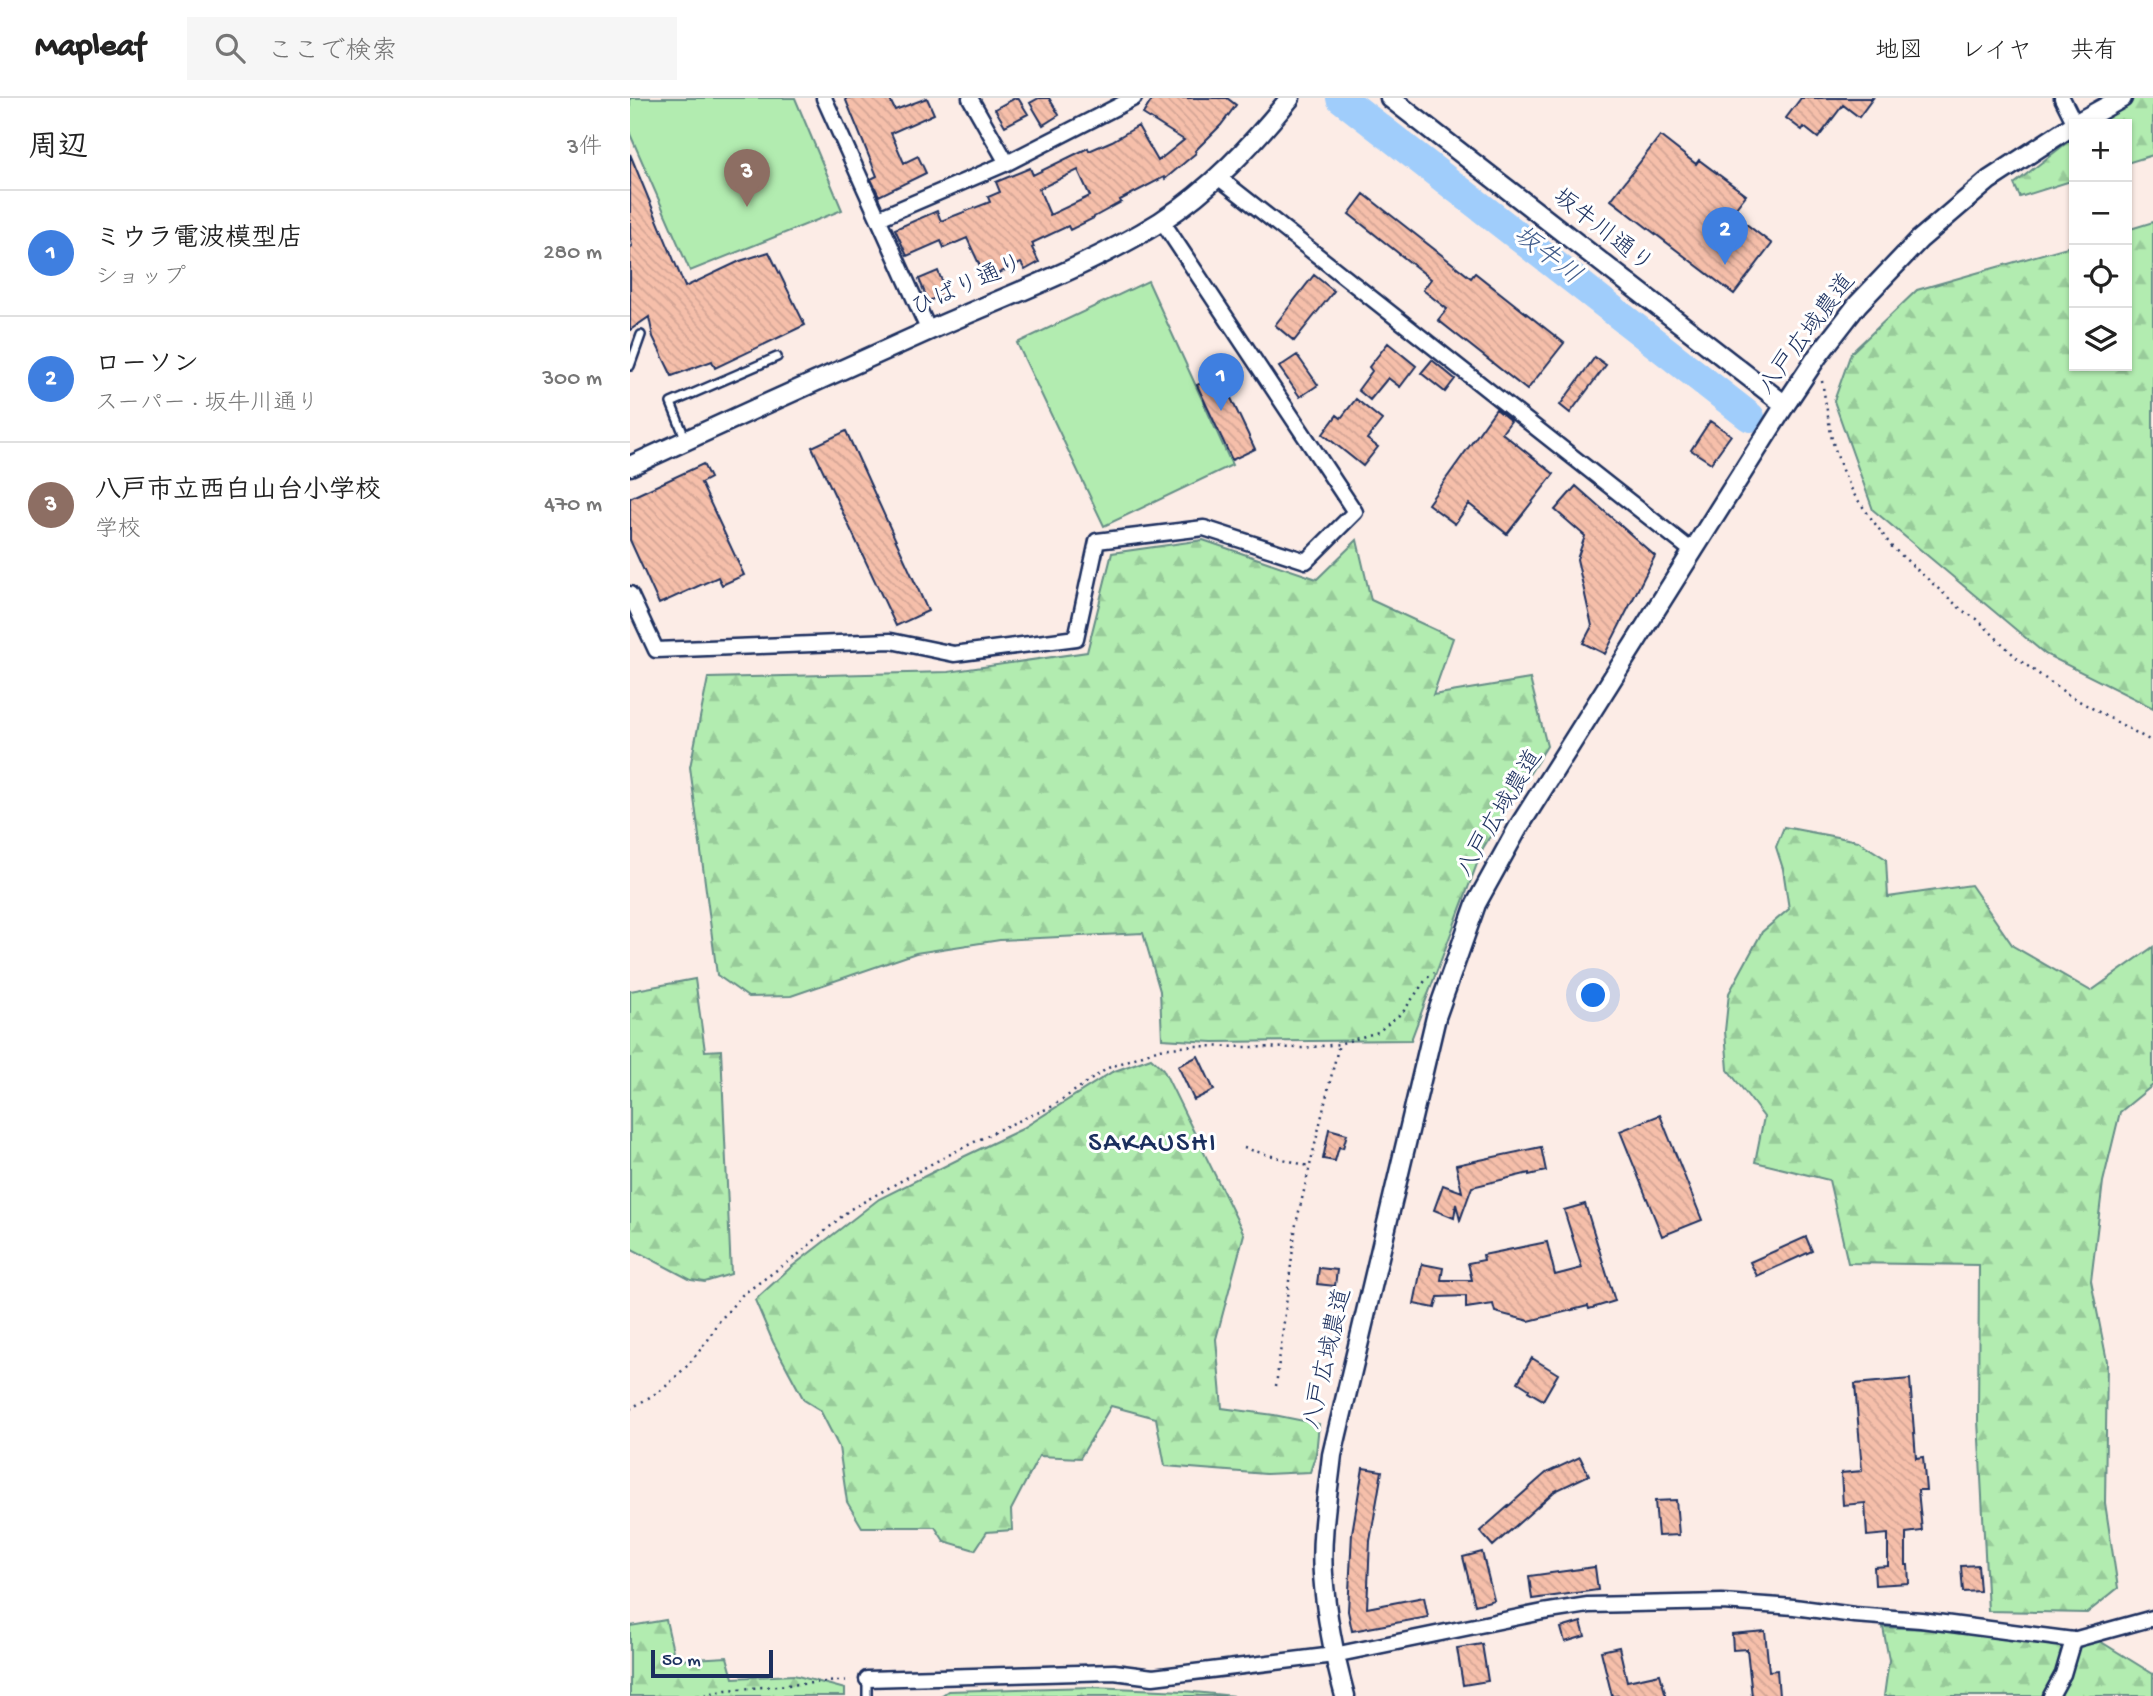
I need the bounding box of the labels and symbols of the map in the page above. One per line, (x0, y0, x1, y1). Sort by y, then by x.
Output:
pin: 3 (724, 149, 770, 207)
street label: 坂牛川通り (1546, 184, 1658, 280)
pin: 2 (1702, 207, 1748, 265)
water label: 坂牛川 (1506, 221, 1586, 293)
street label: ひばり通り (907, 249, 1029, 325)
street label: 八戸広域農道 (1752, 268, 1863, 401)
pin: 1 (1198, 353, 1244, 411)
street label: 八戸広域農道 (1451, 744, 1551, 883)
your location (1576, 978, 1610, 1012)
district label: SAKAUSHI (1088, 1128, 1218, 1161)
street label: 八戸広域農道 (1298, 1285, 1359, 1432)
scale bar (651, 1647, 774, 1679)

